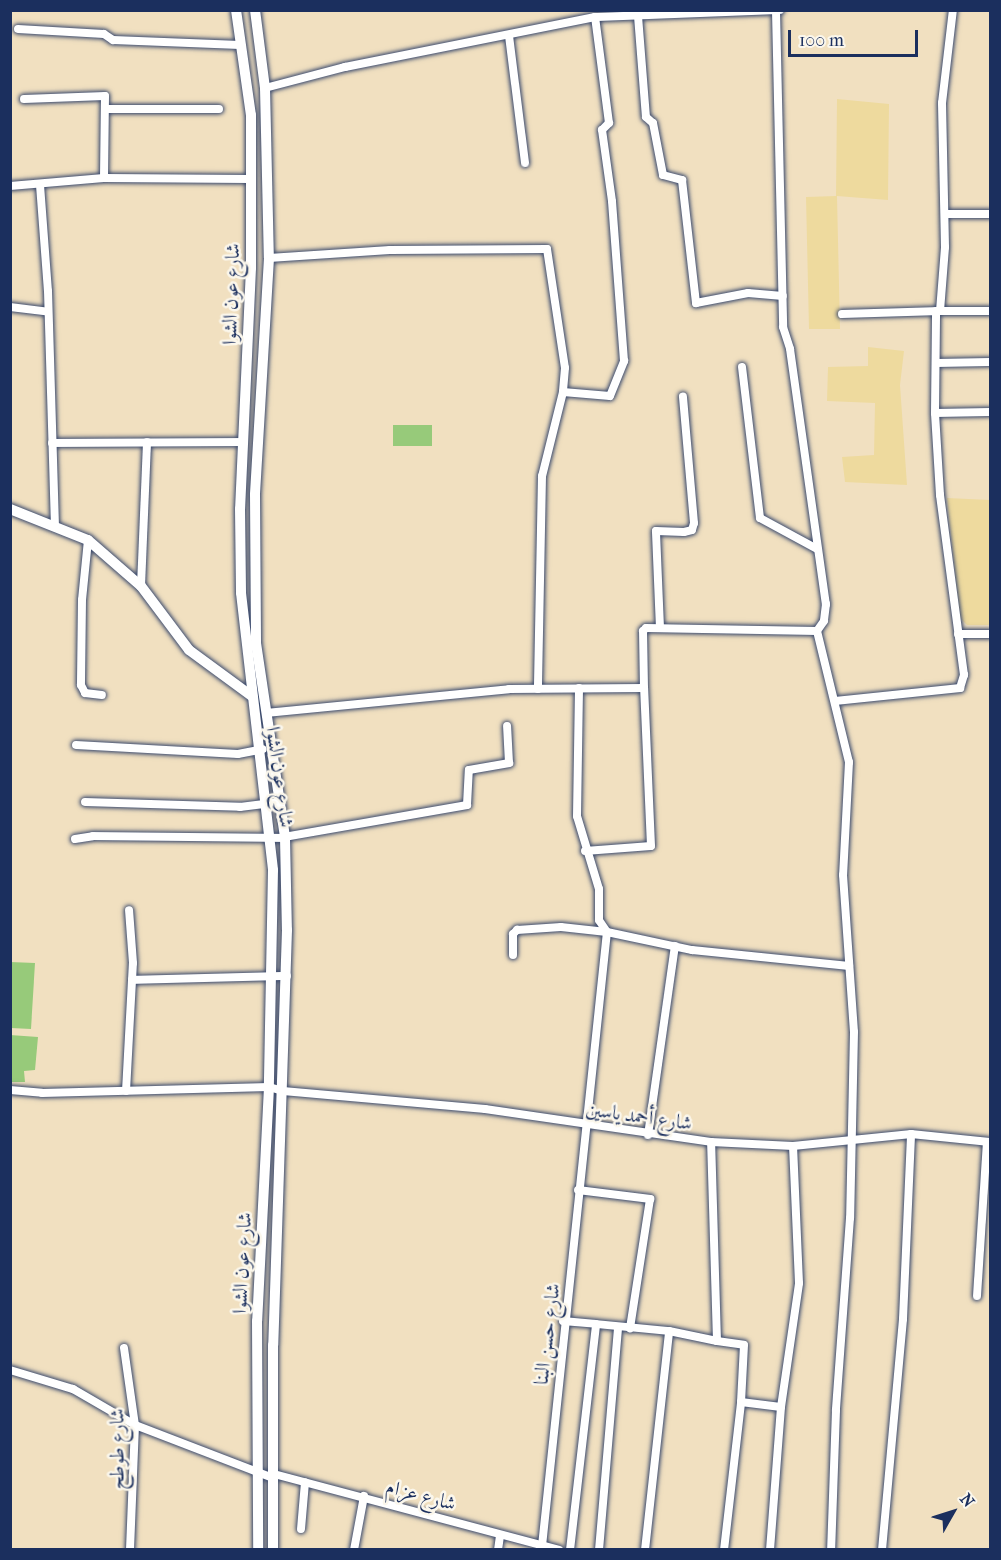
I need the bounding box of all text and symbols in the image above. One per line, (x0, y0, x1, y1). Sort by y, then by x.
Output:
scale bar (791, 18, 922, 56)
text: 100 m (799, 30, 844, 51)
street label: شارع عون الشوا (217, 243, 245, 345)
street label: شارع عون الشوا (261, 725, 299, 829)
street label: شارع أحمد ياسين (584, 1097, 694, 1135)
street label: شارع عون الشوا (227, 1212, 257, 1314)
street label: شارع حسن البنا (529, 1282, 565, 1386)
street label: شارع طوطح (105, 1408, 129, 1490)
street label: شارع عزام (383, 1474, 459, 1516)
north arrow (923, 1482, 983, 1542)
text: N (956, 1490, 979, 1511)

